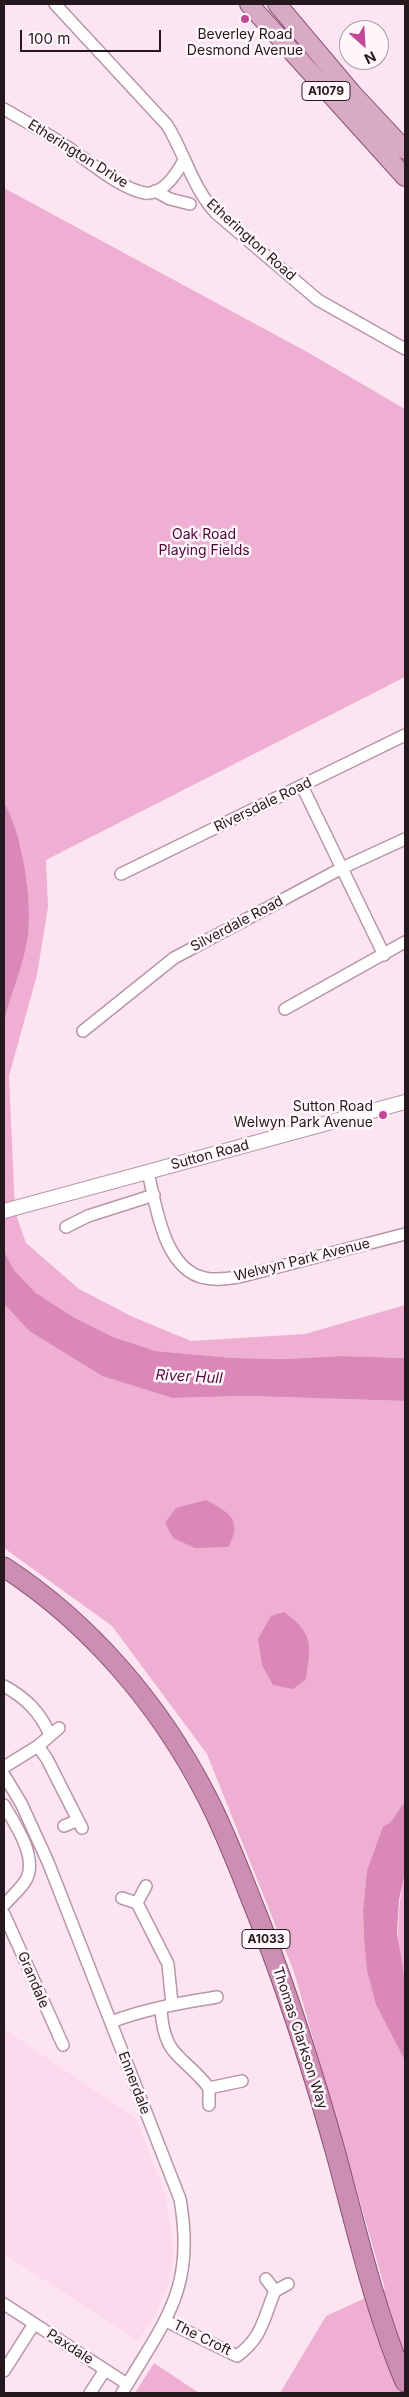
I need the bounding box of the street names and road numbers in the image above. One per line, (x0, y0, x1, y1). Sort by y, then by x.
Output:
road number: A1079 (302, 82, 350, 100)
street label: Etherington Drive (25, 116, 131, 192)
street label: Etherington Road (203, 196, 299, 284)
street label: Riversdale Road (211, 774, 315, 836)
street label: Silverdale Road (188, 893, 286, 955)
street label: Sutton Road (169, 1136, 251, 1174)
street label: Welwyn Park Avenue (232, 1235, 372, 1285)
road number: A1033 (242, 1930, 290, 1948)
street label: Grandale (14, 1949, 52, 2011)
street label: Thomas Clarkson Way (269, 1965, 331, 2111)
street label: Ennerdale (114, 2049, 154, 2117)
street label: The Croft (170, 2317, 234, 2359)
street label: Paxdale (44, 2326, 96, 2368)

